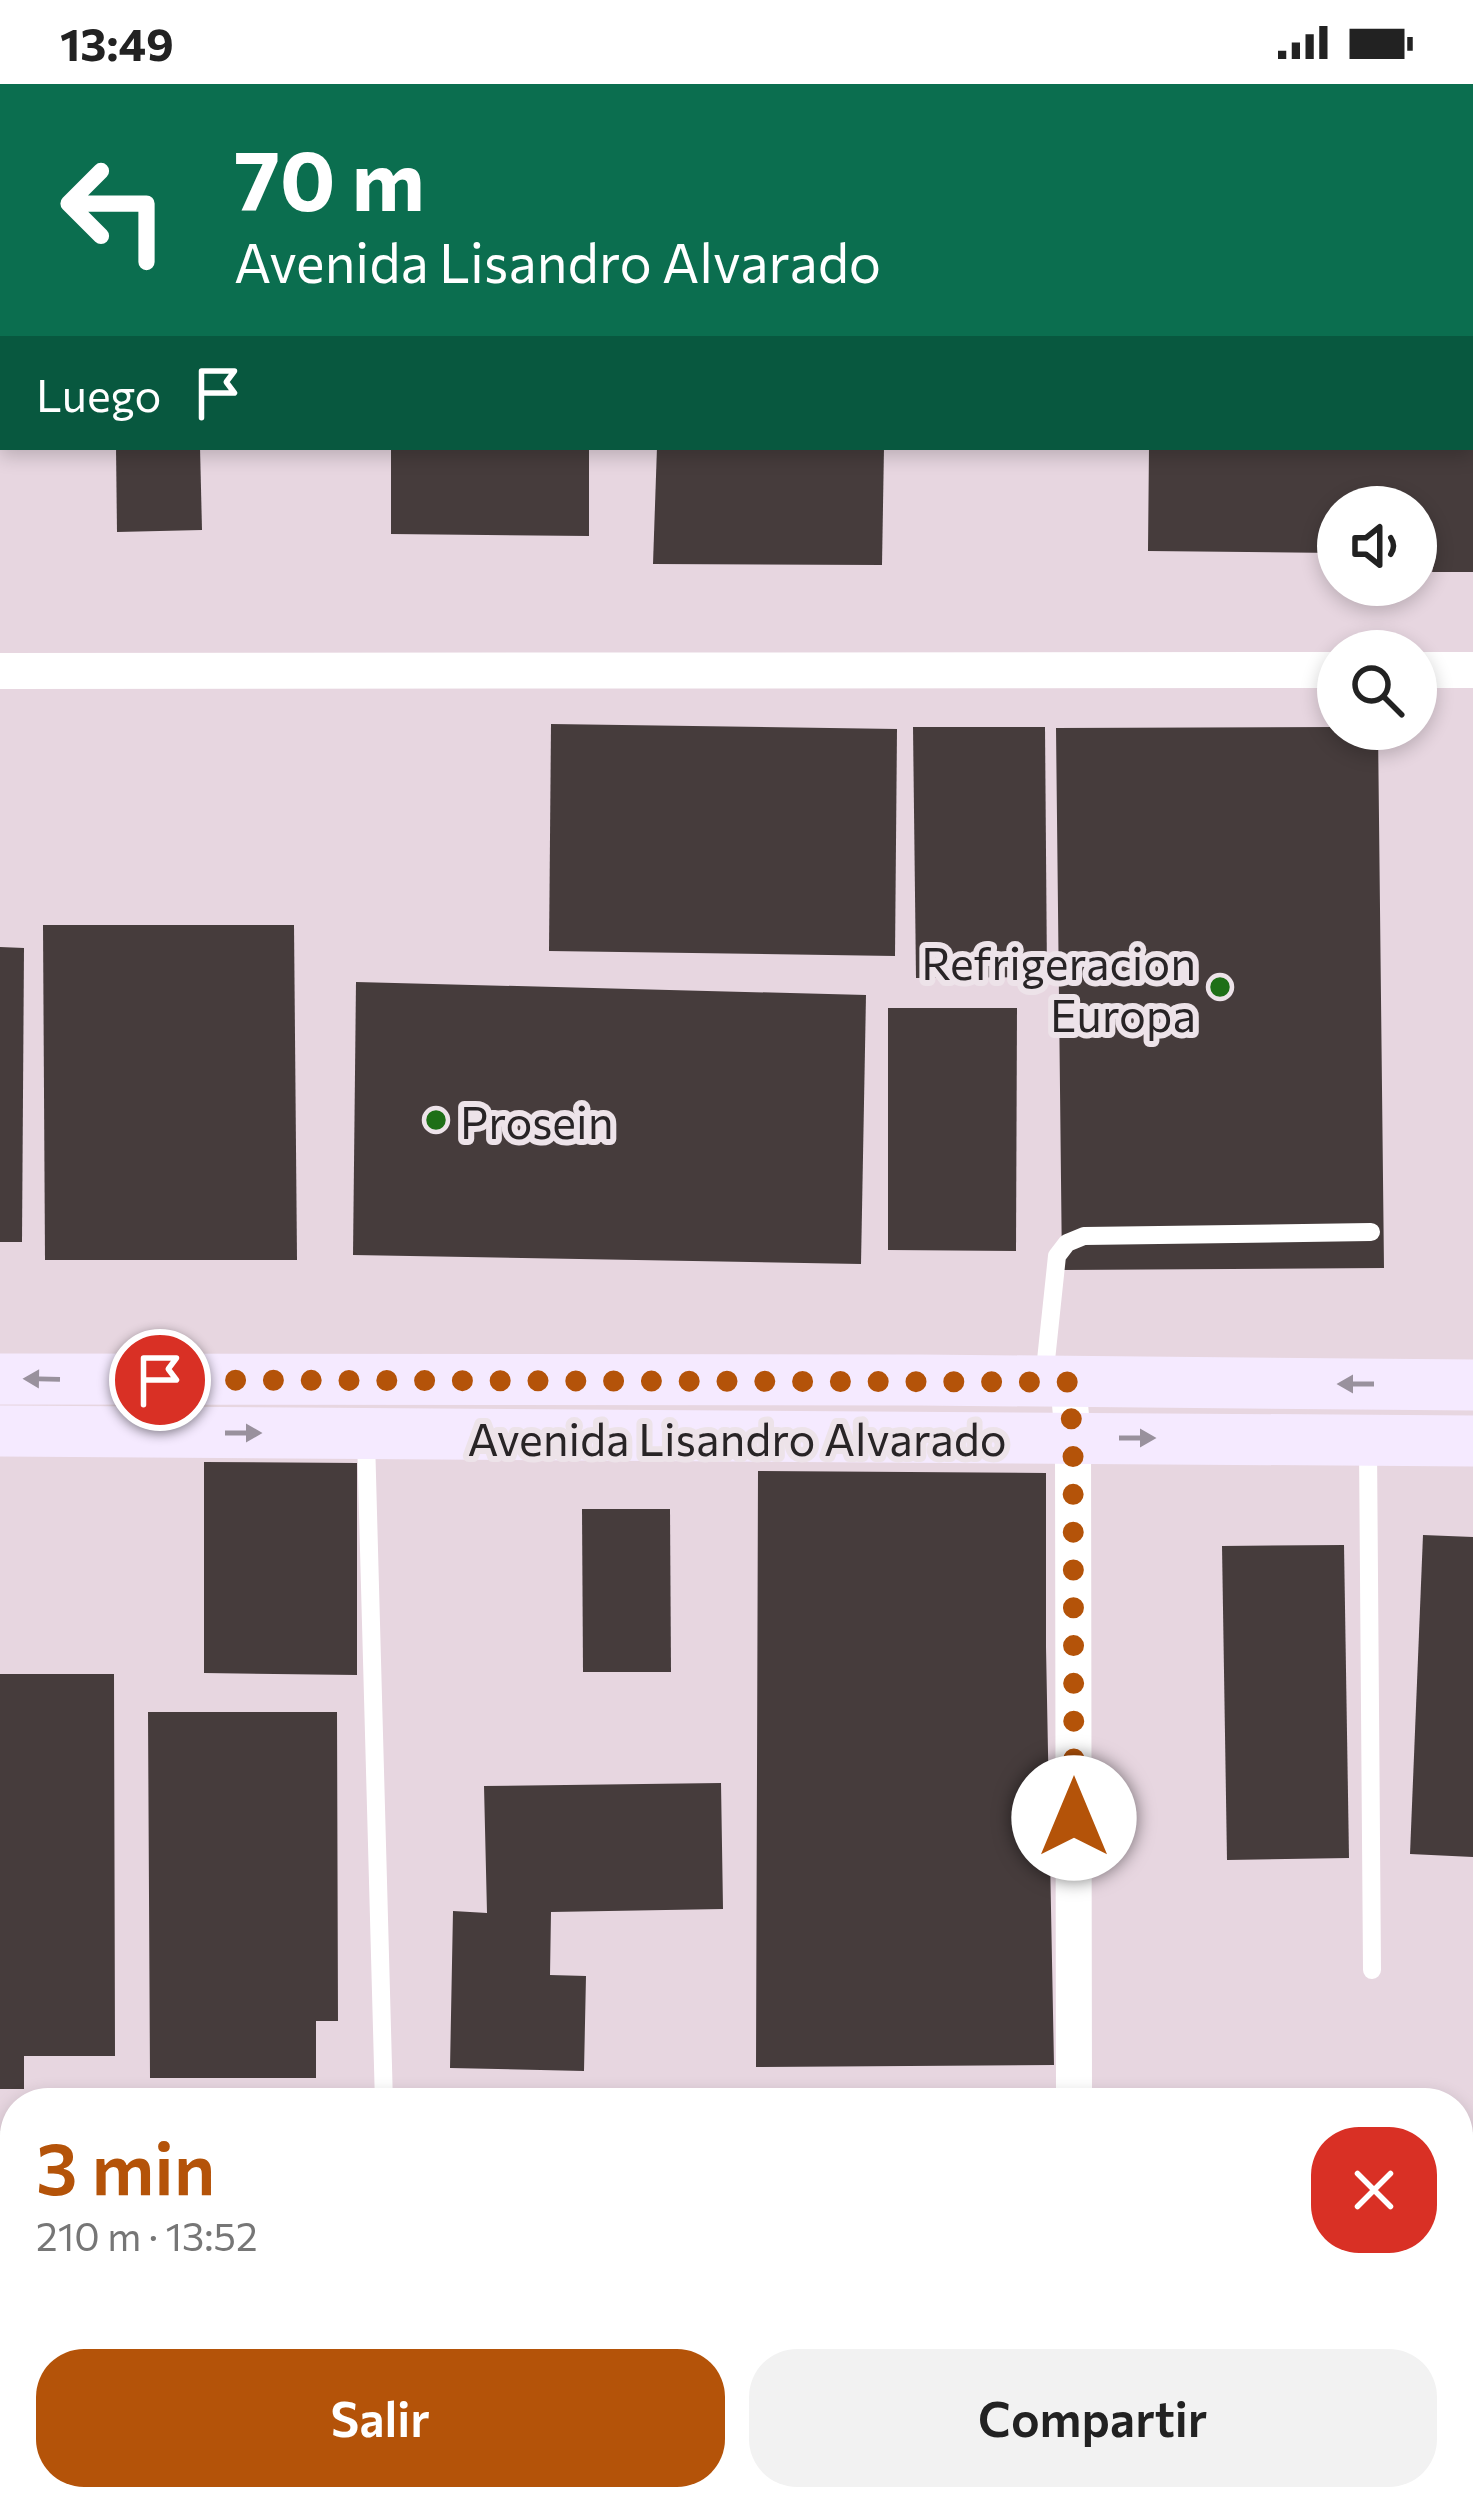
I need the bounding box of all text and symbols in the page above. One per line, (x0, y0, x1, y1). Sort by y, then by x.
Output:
text: 13:49 (60, 15, 174, 70)
text: 70 m (234, 126, 425, 228)
icon: left (36, 132, 192, 288)
text: Avenida Lisandro Alvarado (234, 228, 881, 294)
icon: arrive (185, 360, 251, 426)
text: Luego (36, 366, 161, 421)
map controls (1317, 486, 1437, 750)
button: sound (1317, 486, 1437, 606)
button: search (1317, 630, 1437, 750)
place label: Refrigeracion Europa (921, 934, 1196, 1041)
marker: Refrigeracion Europa (1207, 974, 1233, 1000)
place label: Prosein (460, 1093, 613, 1148)
marker: Prosein (423, 1107, 449, 1133)
pin (109, 1329, 211, 1431)
icon: arrive (127, 1347, 193, 1413)
one-way arrow (22, 1369, 60, 1389)
one-way arrow (1336, 1374, 1374, 1394)
street label: Avenida Lisandro Alvarado (467, 1410, 1007, 1465)
one-way arrow (225, 1423, 263, 1443)
one-way arrow (1119, 1428, 1157, 1448)
position arrow (1011, 1755, 1137, 1881)
text: 3 min (36, 2122, 215, 2210)
button: close (1311, 2127, 1437, 2253)
text: 210 m · 13:52 (36, 2211, 258, 2259)
button: Salir (36, 2349, 725, 2487)
button: Compartir (749, 2349, 1437, 2487)

